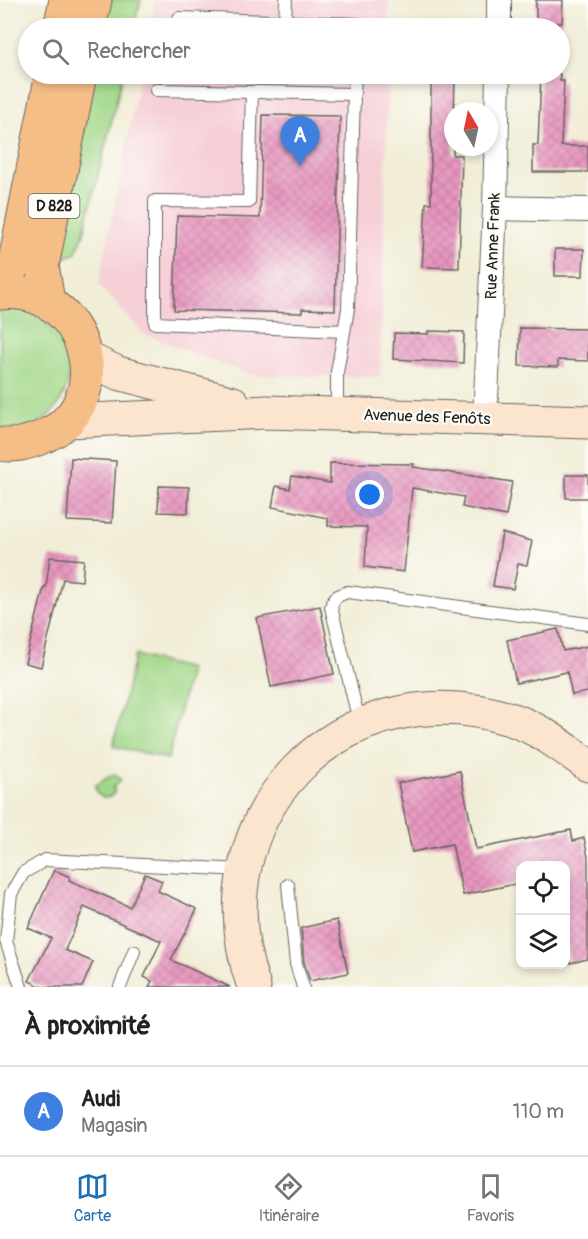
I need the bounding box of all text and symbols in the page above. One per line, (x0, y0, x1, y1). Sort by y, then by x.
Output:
search box (18, 18, 570, 84)
icon: search (39, 35, 72, 68)
text: Rechercher (87, 37, 191, 65)
north arrow (444, 102, 498, 156)
pin: A (280, 116, 320, 166)
street label: Rue Anne Frank (481, 192, 505, 300)
road number: D 828 (28, 194, 80, 218)
street label: Avenue des Fenôts (363, 405, 491, 429)
your location (355, 480, 384, 509)
map controls (516, 861, 570, 969)
button: locate (516, 861, 570, 915)
button: layers (516, 915, 570, 969)
text: À proximité (24, 1010, 151, 1042)
text: Audi (81, 1085, 120, 1113)
text: A (37, 1099, 50, 1124)
text: 110 m (513, 1099, 564, 1124)
text: Magasin (81, 1113, 148, 1138)
tab: Carte (74, 1170, 111, 1226)
tab: Itinéraire (259, 1170, 319, 1226)
tab: Favoris (467, 1170, 514, 1226)

